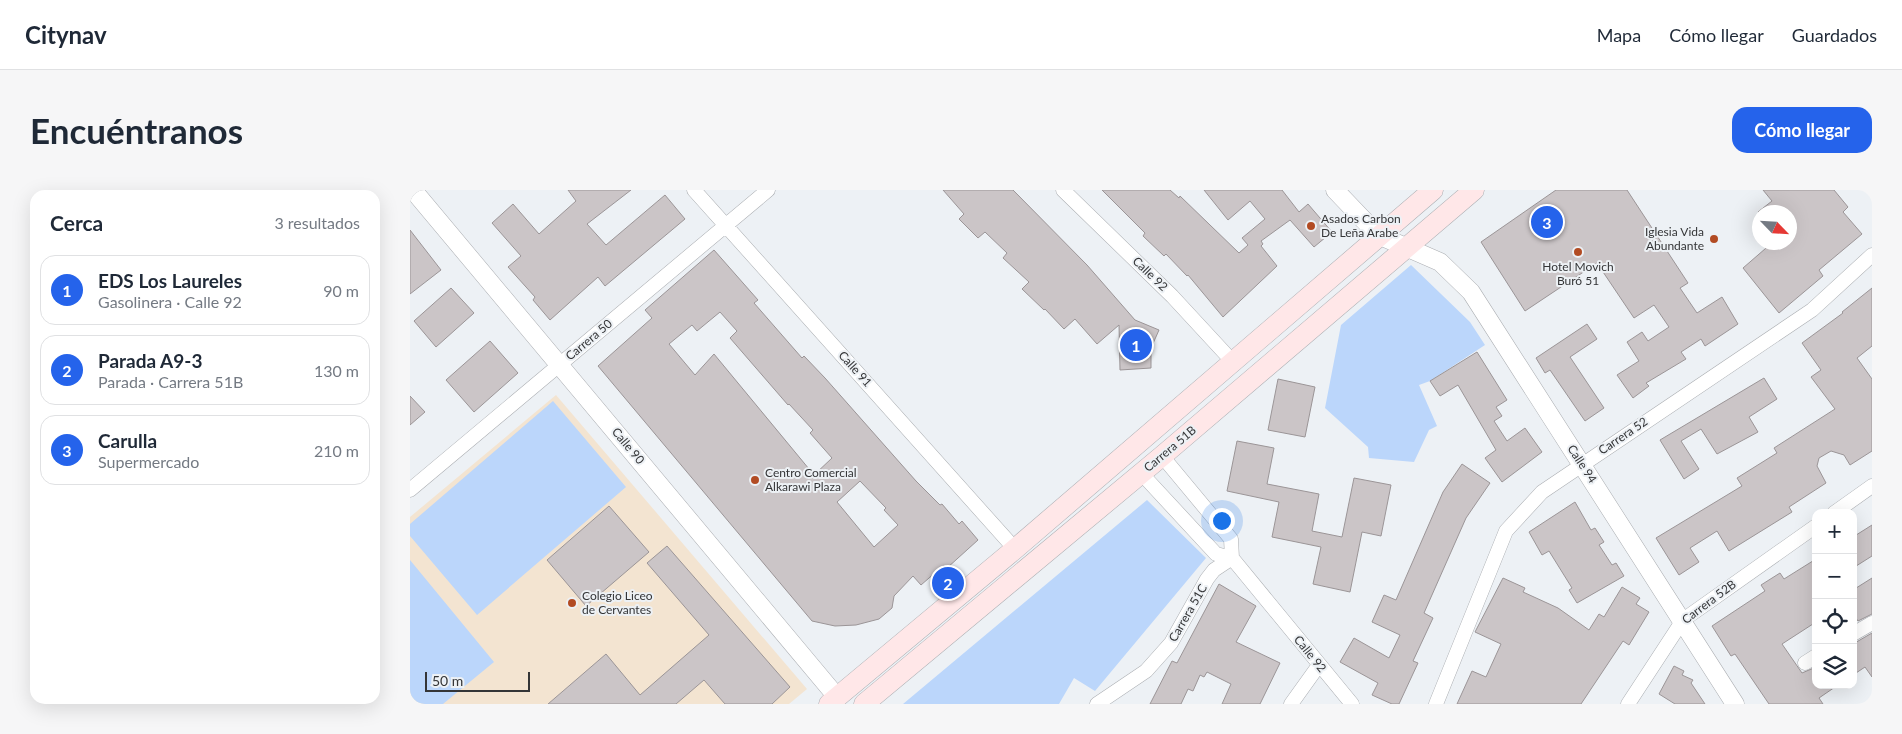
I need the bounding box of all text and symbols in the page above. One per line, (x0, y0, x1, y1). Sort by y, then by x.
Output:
text: Citynav (25, 20, 107, 49)
text: Mapa (1597, 24, 1641, 46)
text: Cómo llegar (1669, 24, 1764, 46)
text: Guardados (1792, 24, 1877, 46)
button: Cómo llegar (1732, 107, 1872, 153)
text: Encuéntranos (30, 109, 243, 151)
pin: 3 (1531, 203, 1563, 241)
north arrow (1752, 205, 1797, 250)
text: Cerca (50, 210, 103, 235)
place label: Asados Carbon De Leña Arabe (1321, 211, 1401, 240)
text: 3 resultados (274, 213, 360, 232)
marker: Asados Carbon De Leña Arabe (1305, 220, 1317, 232)
place label: Iglesia Vida Abundante (1645, 224, 1704, 253)
marker: Iglesia Vida Abundante (1708, 233, 1720, 245)
marker: Hotel Movich Buró 51 (1572, 246, 1584, 258)
street label: Calle 92 (1130, 253, 1171, 294)
place label: Hotel Movich Buró 51 (1542, 259, 1614, 288)
text: EDS Los Laureles (98, 269, 242, 292)
text: 1 (62, 281, 72, 300)
text: 90 m (323, 281, 359, 300)
text: Gasolinera · Calle 92 (98, 292, 242, 311)
street label: Carrera 50 (562, 316, 615, 363)
pin: 1 (1120, 326, 1152, 364)
street label: Calle 91 (835, 348, 875, 390)
text: Parada A9-3 (98, 349, 202, 372)
text: 2 (62, 361, 72, 380)
text: 130 m (314, 361, 359, 380)
text: Parada · Carrera 51B (98, 372, 243, 391)
street label: Carrera 52 (1595, 414, 1650, 457)
street label: Carrera 51B (1140, 422, 1199, 475)
street label: Calle 90 (609, 424, 648, 467)
text: Carulla (98, 429, 157, 452)
text: 3 (62, 441, 72, 460)
text: 210 m (314, 441, 359, 460)
street label: Calle 94 (1564, 442, 1600, 486)
text: Supermercado (98, 452, 199, 471)
place label: Centro Comercial Alkarawi Plaza (765, 465, 857, 494)
marker: Centro Comercial Alkarawi Plaza (749, 474, 761, 486)
your location (1209, 508, 1235, 534)
map controls (1812, 509, 1857, 689)
button: + (1812, 509, 1857, 554)
button: − (1812, 554, 1857, 599)
pin: 2 (932, 564, 964, 602)
street label: Carrera 52B (1679, 576, 1739, 627)
street label: Carrera 51C (1165, 581, 1210, 644)
place label: Colegio Liceo de Cervantes (582, 588, 653, 617)
marker: Colegio Liceo de Cervantes (566, 597, 578, 609)
button: locate (1812, 599, 1857, 644)
street label: Calle 92 (1291, 632, 1330, 675)
button: layers (1812, 644, 1857, 689)
scale bar (425, 669, 530, 692)
text: 50 m (432, 672, 463, 689)

